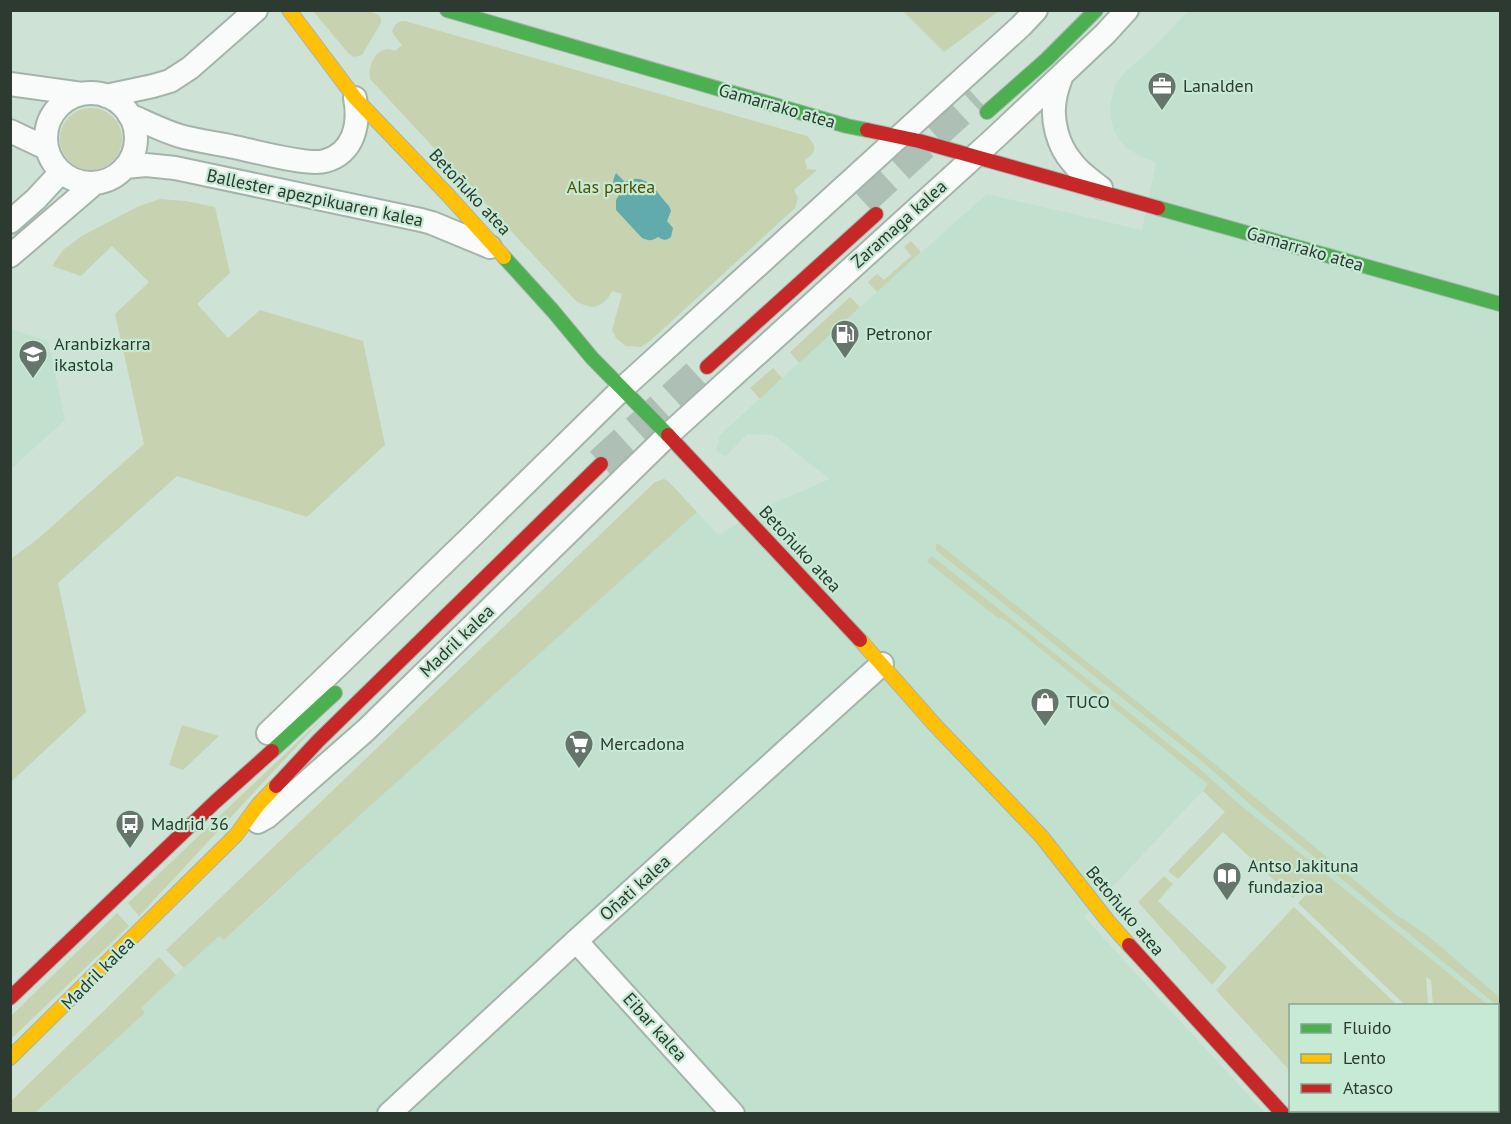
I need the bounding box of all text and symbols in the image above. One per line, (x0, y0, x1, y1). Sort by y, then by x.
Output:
office icon: Lanalden (1146, 70, 1178, 112)
place label: Lanalden (1183, 74, 1254, 97)
street label: Gamarrako atea (716, 78, 838, 133)
street label: Betoñuko atea (424, 143, 516, 240)
street label: Ballester apezpikuaren kalea (205, 163, 426, 232)
park label: Alas parkea (567, 175, 655, 198)
street label: Zaramaga kalea (846, 175, 951, 273)
street label: Gamarrako atea (1244, 221, 1366, 276)
fuel station icon: Petronor (829, 318, 861, 360)
place label: Petronor (866, 322, 932, 345)
place label: Aranbizkarra ikastola (54, 332, 151, 376)
school or university icon: Aranbizkarra ikastola (17, 338, 49, 380)
street label: Betoñuko atea (754, 500, 846, 597)
street label: Madril kalea (415, 599, 499, 682)
shop icon: TUCO (1029, 686, 1061, 728)
place label: TUCO (1066, 690, 1110, 713)
supermarket icon: Mercadona (563, 728, 595, 770)
place label: Mercadona (600, 732, 685, 755)
bus stop icon: Madrid 36 (114, 808, 146, 850)
place label: Madrid 36 (151, 812, 229, 835)
street label: Oñati kalea (594, 850, 675, 926)
place label: Antso Jakituna fundazioa (1248, 854, 1359, 898)
library icon: Antso Jakituna fundazioa (1211, 860, 1243, 902)
street label: Betoñuko atea (1081, 861, 1170, 960)
street label: Madril kalea (56, 931, 139, 1014)
street label: Eibar kalea (618, 987, 692, 1066)
legend (1289, 1004, 1499, 1112)
text: Fluido (1343, 1016, 1391, 1039)
text: Lento (1343, 1046, 1386, 1069)
text: Atasco (1343, 1076, 1393, 1099)

